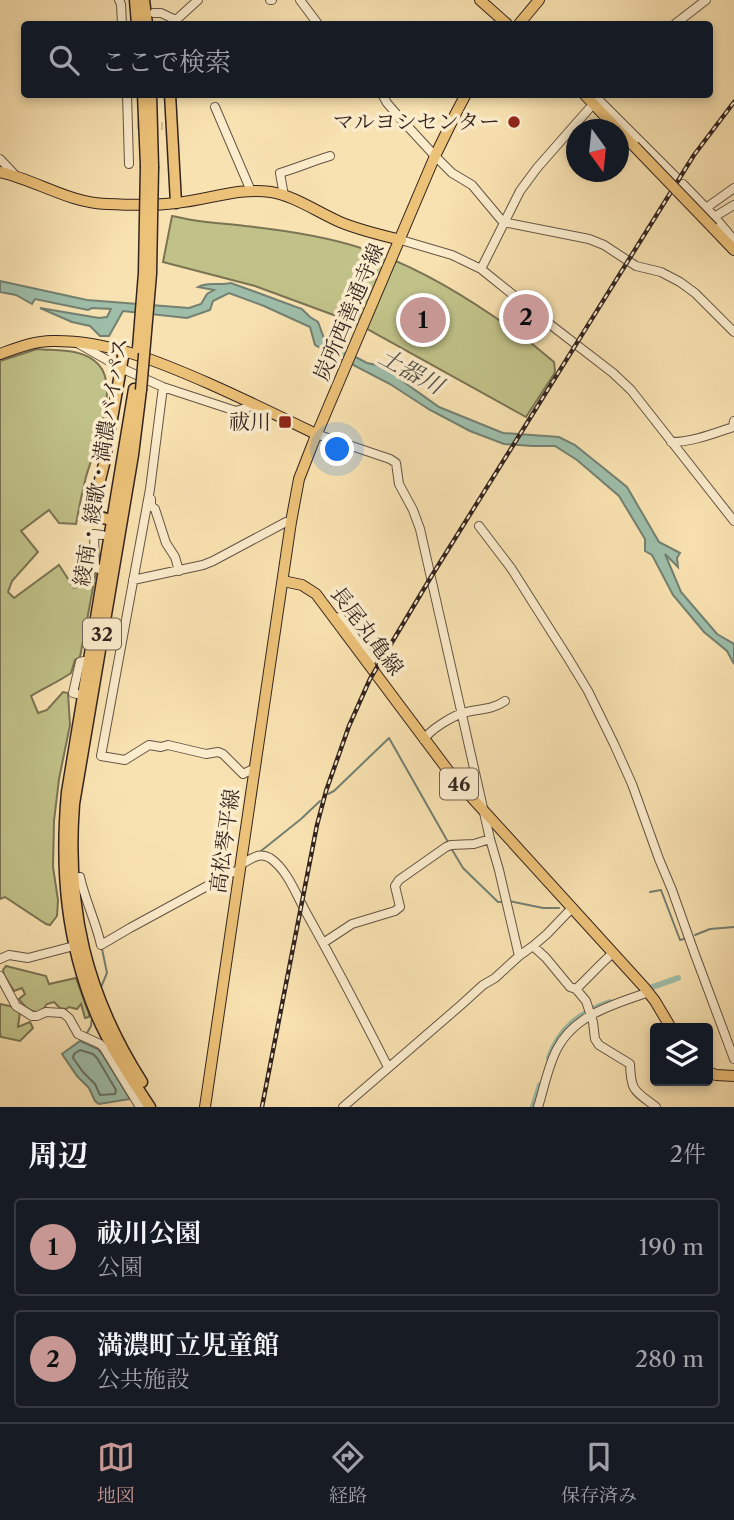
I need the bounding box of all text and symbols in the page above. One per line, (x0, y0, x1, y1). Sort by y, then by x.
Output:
search box (21, 21, 713, 98)
icon: search (45, 41, 83, 79)
text: ここで検索 (101, 46, 231, 78)
place label: マルヨシセンター (333, 109, 500, 134)
marker: マルヨシセンター (506, 114, 522, 130)
north arrow (566, 119, 629, 182)
street label: 炭所西善通寺線 (308, 239, 389, 384)
pin: 2 (503, 291, 549, 343)
pin: 1 (400, 294, 446, 346)
street label: 綾南・綾歌・満濃バイパス (68, 336, 133, 588)
water label: 土器川 (374, 342, 451, 401)
place label: 祓川 (229, 409, 271, 434)
marker: 祓川 (277, 414, 293, 430)
your location (320, 432, 354, 466)
street label: 長尾丸亀線 (326, 581, 409, 680)
road number: 32 (83, 618, 121, 650)
road number: 46 (440, 768, 478, 800)
street label: 高松琴平線 (205, 787, 244, 895)
map controls (650, 1023, 713, 1086)
button: layers (650, 1023, 713, 1086)
text: 周辺 (28, 1137, 88, 1174)
text: 2件 (670, 1140, 706, 1168)
text: 祓川公園 (97, 1217, 201, 1249)
text: 1 (48, 1233, 58, 1261)
text: 190 m (639, 1233, 704, 1261)
text: 公園 (97, 1253, 143, 1281)
text: 満濃町立児童館 (97, 1329, 279, 1361)
text: 2 (46, 1345, 60, 1373)
text: 280 m (635, 1345, 704, 1373)
text: 公共施設 (97, 1365, 189, 1393)
tab: 地図 (97, 1438, 135, 1507)
tab: 経路 (329, 1438, 367, 1507)
tab: 保存済み (561, 1438, 637, 1507)

